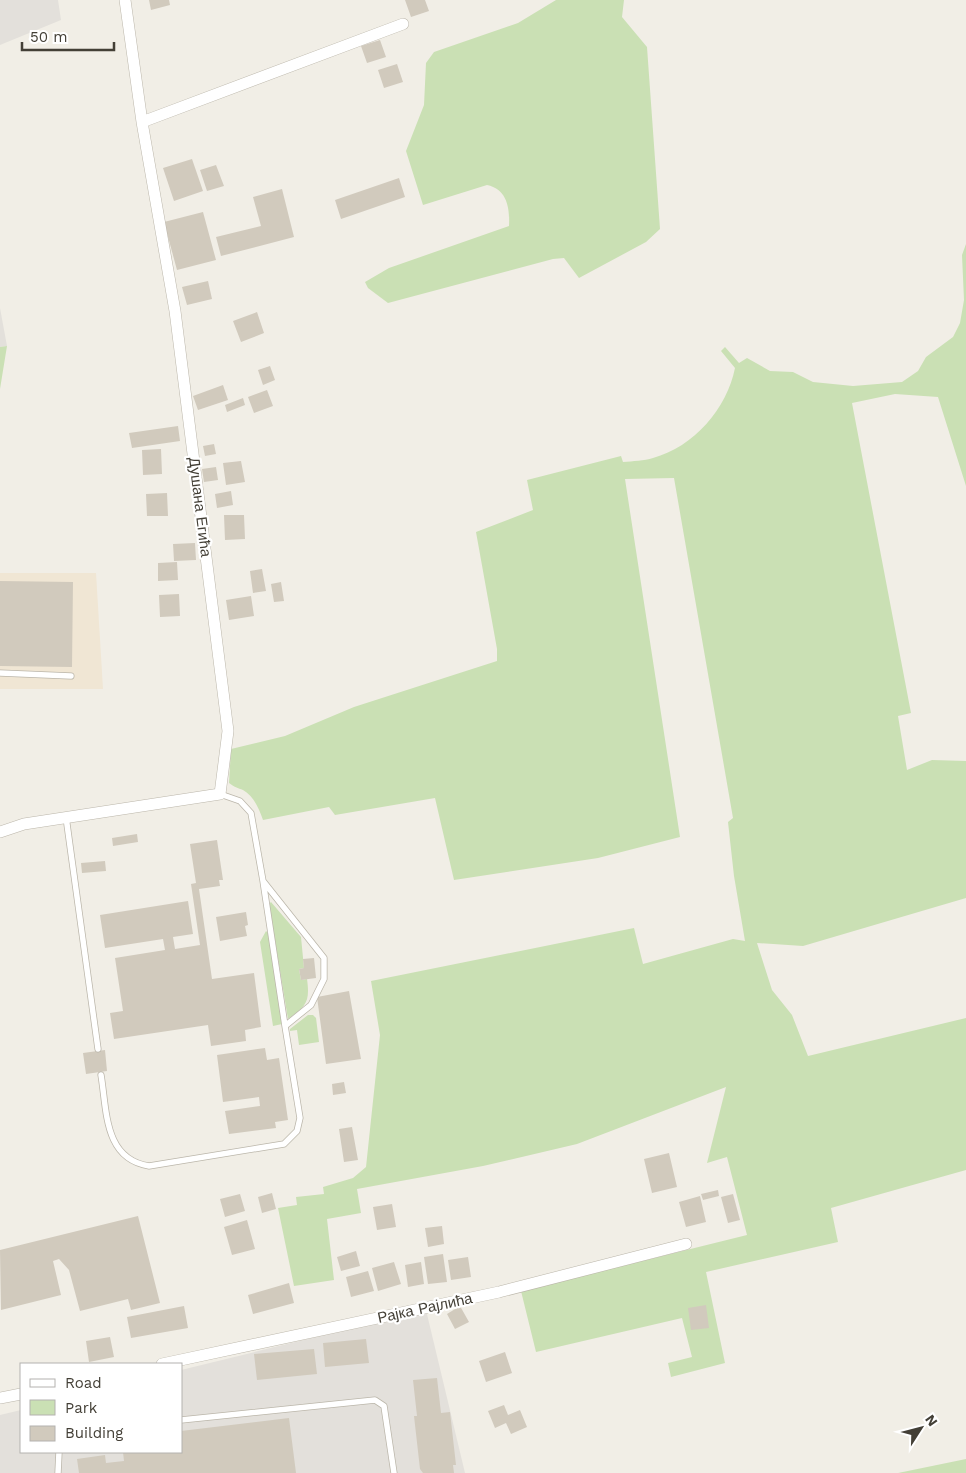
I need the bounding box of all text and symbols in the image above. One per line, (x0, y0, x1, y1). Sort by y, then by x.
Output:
scale bar (22, 20, 115, 52)
text: 50 m (30, 28, 67, 46)
street label: Душана Егића (185, 456, 215, 559)
street label: Рајка Рајлића (376, 1289, 475, 1327)
legend (20, 1363, 182, 1453)
text: Road (65, 1374, 102, 1392)
text: Park (65, 1399, 98, 1417)
north arrow (896, 1403, 946, 1453)
text: N (922, 1411, 941, 1429)
text: Building (65, 1424, 123, 1442)

